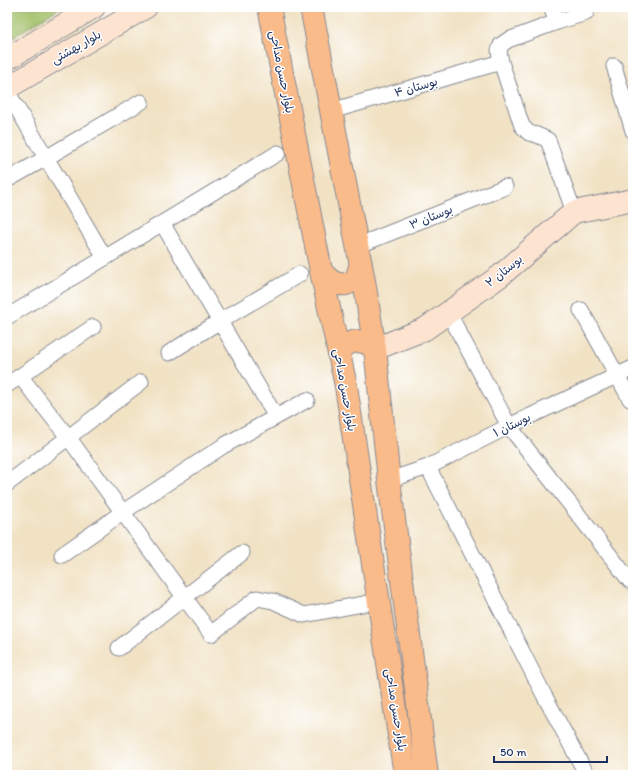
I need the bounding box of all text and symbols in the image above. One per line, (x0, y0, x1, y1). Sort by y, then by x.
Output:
street label: بلوار بهشتی (49, 27, 104, 68)
street label: بلوار حسن مداحی (266, 29, 297, 115)
street label: بوستان ۴ (393, 74, 440, 101)
street label: بوستان ۳ (407, 202, 455, 233)
street label: بوستان ۲ (483, 252, 526, 291)
street label: بلوار حسن مداحی (330, 347, 359, 433)
street label: بوستان ۱ (491, 410, 533, 441)
street label: بلوار حسن مداحی (382, 667, 409, 753)
scale bar (494, 738, 607, 764)
text: 50 m (500, 745, 526, 759)

